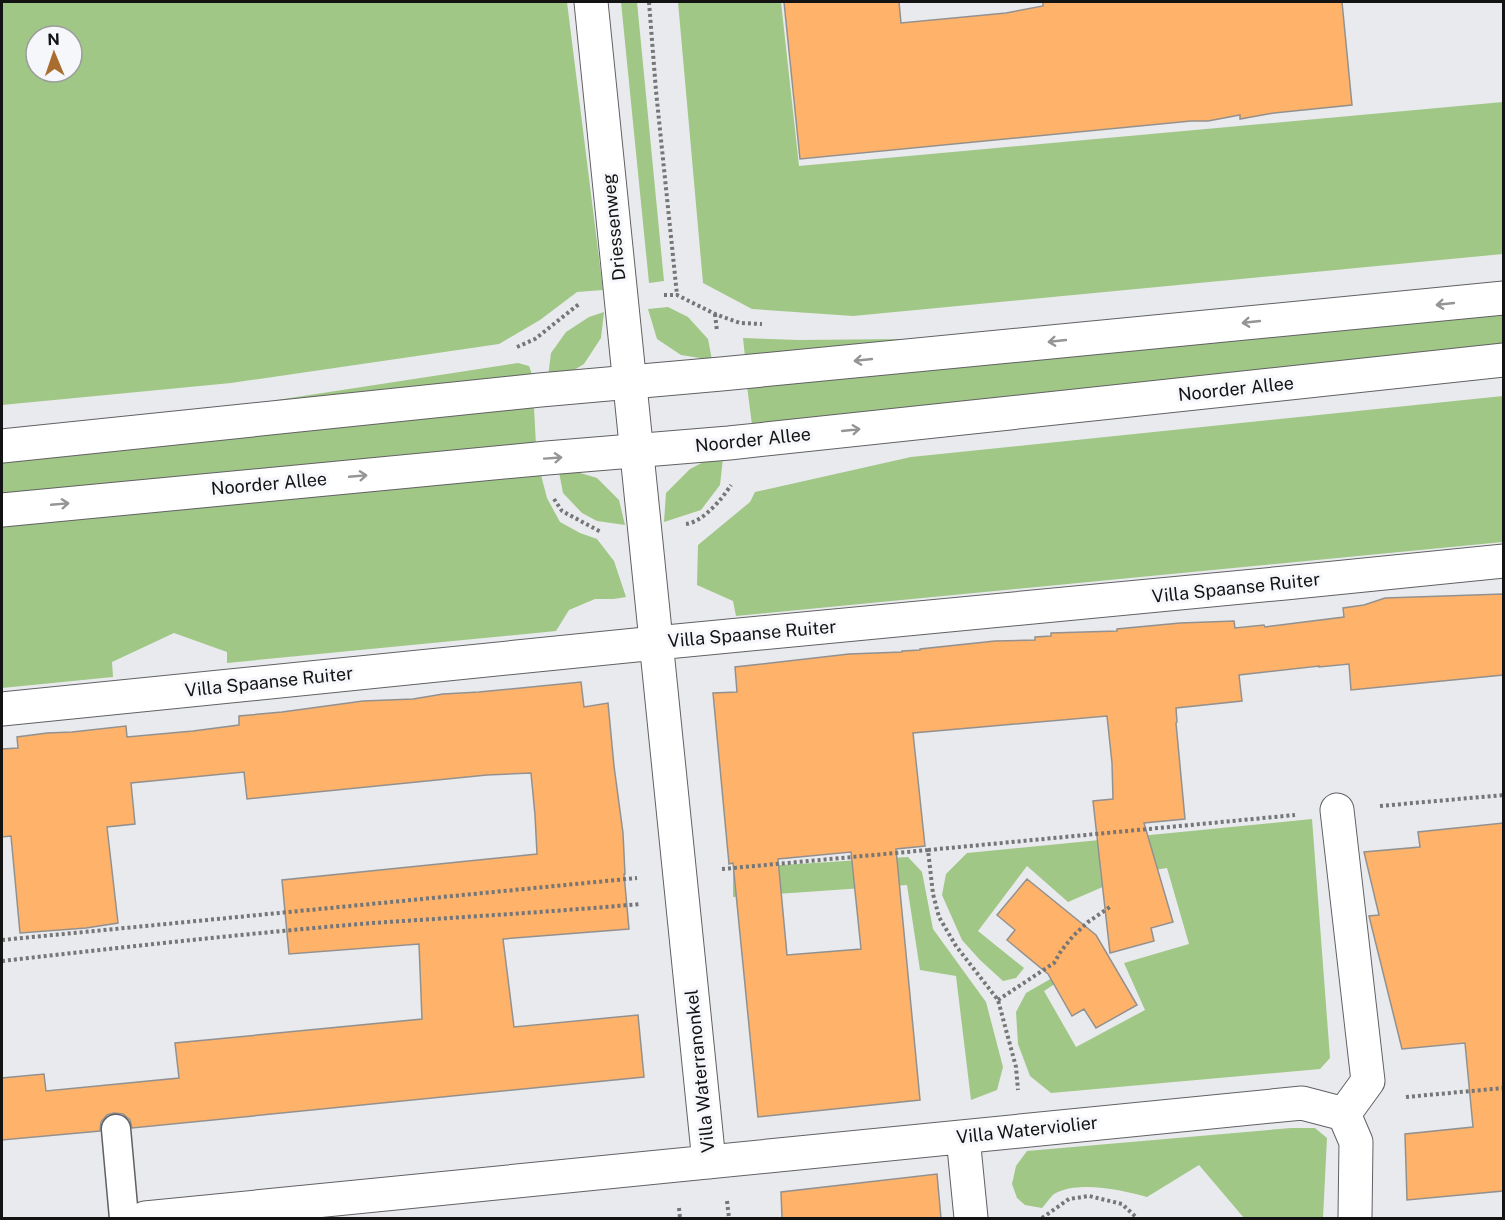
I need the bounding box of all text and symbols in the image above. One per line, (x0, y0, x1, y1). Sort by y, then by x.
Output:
north arrow (24, 24, 84, 84)
text: N (47, 30, 60, 49)
street label: Driessenweg (597, 172, 630, 282)
one-way arrow (1436, 298, 1456, 309)
one-way arrow (1242, 317, 1262, 328)
one-way arrow (1048, 336, 1068, 347)
one-way arrow (854, 355, 873, 366)
street label: Noorder Allee (1177, 372, 1295, 405)
street label: Noorder Allee (694, 423, 812, 456)
one-way arrow (841, 424, 861, 435)
one-way arrow (542, 452, 562, 463)
street label: Noorder Allee (210, 468, 328, 499)
one-way arrow (348, 470, 368, 481)
one-way arrow (49, 498, 69, 509)
street label: Villa Spaanse Ruiter (1151, 568, 1321, 607)
street label: Villa Spaanse Ruiter (667, 616, 837, 651)
street label: Villa Spaanse Ruiter (184, 662, 354, 701)
street label: Villa Waterranonkel (680, 988, 719, 1154)
street label: Villa Waterviolier (955, 1112, 1099, 1147)

